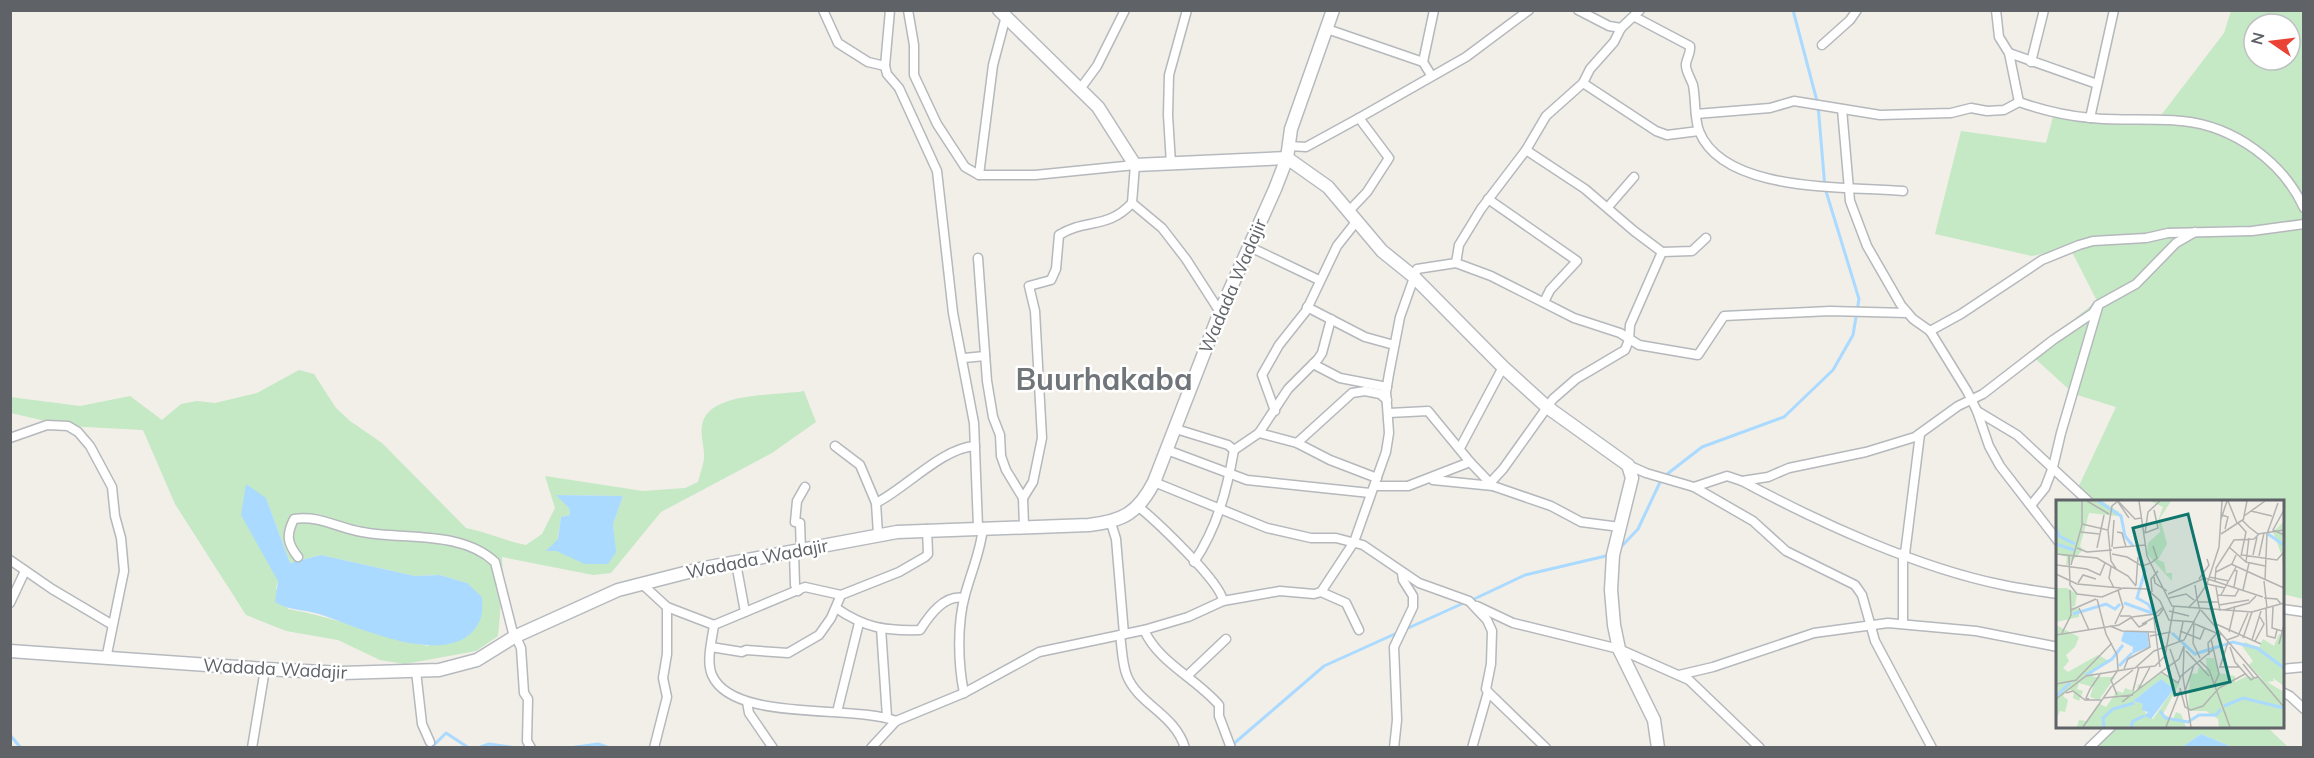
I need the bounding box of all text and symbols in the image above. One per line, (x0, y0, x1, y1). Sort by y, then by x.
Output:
north arrow (2242, 12, 2302, 72)
text: N (2246, 30, 2269, 47)
street label: Wadada Wadajir (1194, 215, 1271, 357)
district label: Buurhakaba (1015, 360, 1193, 398)
inset map (2056, 500, 2284, 728)
street label: Wadada Wadajir (684, 533, 830, 584)
street label: Wadada Wadajir (202, 653, 348, 684)

